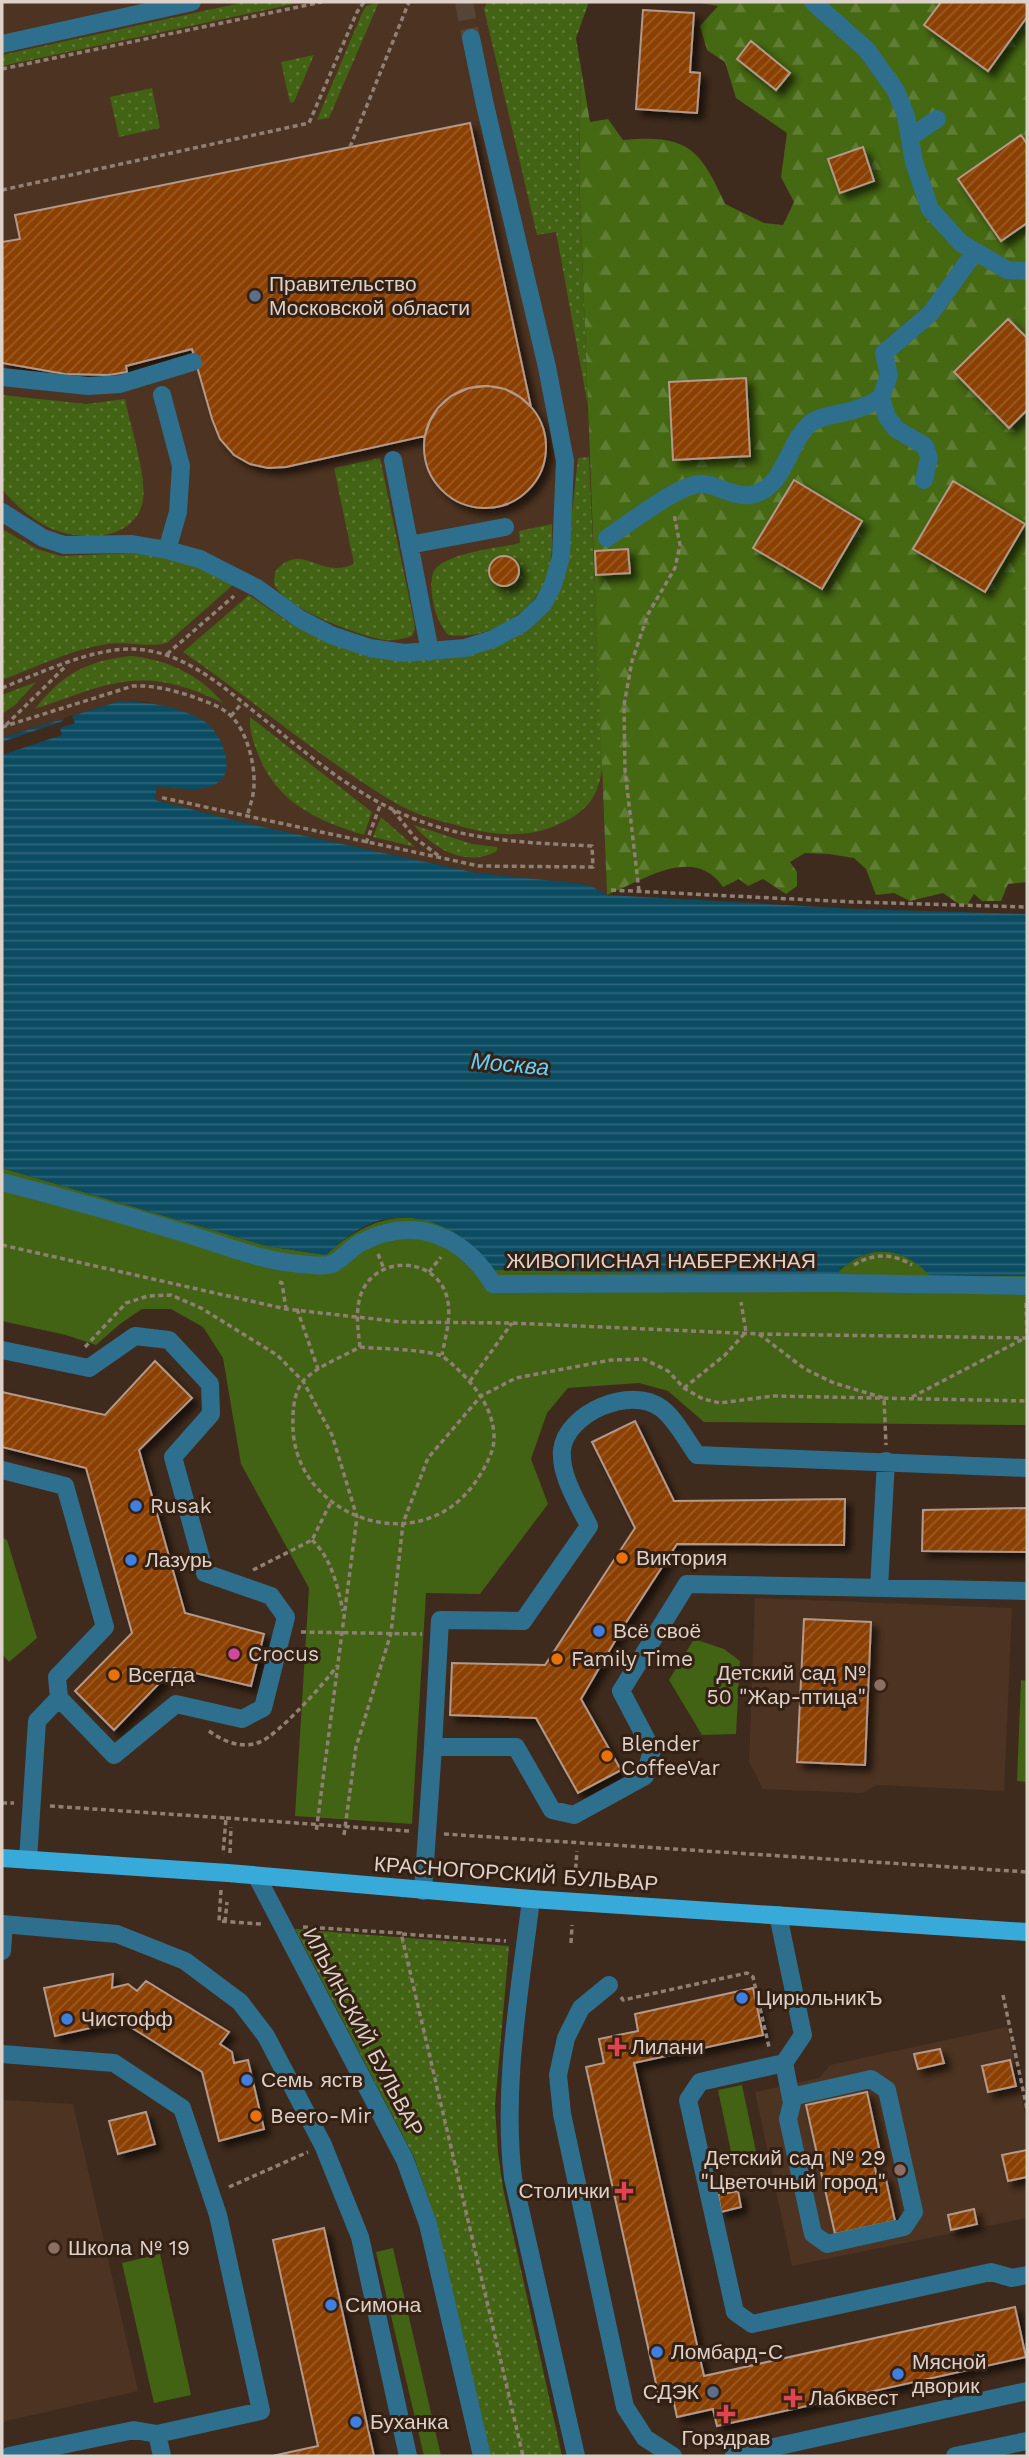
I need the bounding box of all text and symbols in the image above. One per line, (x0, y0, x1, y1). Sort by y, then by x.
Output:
place label: Правительство Московской области (269, 271, 470, 320)
marker: Правительство Московской области (247, 288, 263, 304)
water label: Москва (470, 1048, 550, 1081)
street label: ЖИВОПИСНАЯ НАБЕРЕЖНАЯ (506, 1248, 816, 1273)
place label: Rusak (150, 1493, 212, 1518)
marker: Rusak (128, 1498, 144, 1514)
place label: Виктория (636, 1545, 727, 1570)
place label: Лазурь (145, 1547, 213, 1572)
marker: Виктория (614, 1550, 630, 1566)
marker: Лазурь (123, 1552, 139, 1568)
place label: Всё своё (613, 1618, 701, 1643)
marker: Всё своё (591, 1623, 607, 1639)
place label: Crocus (248, 1641, 319, 1666)
marker: Crocus (226, 1646, 242, 1662)
place label: Family Time (571, 1646, 693, 1671)
marker: Family Time (549, 1651, 565, 1667)
place label: Детский сад № 50 "Жар-птица" (707, 1660, 866, 1709)
place label: Всегда (128, 1662, 195, 1687)
marker: Всегда (106, 1667, 122, 1683)
marker: Детский сад № 50 "Жар-птица" (872, 1677, 888, 1693)
place label: Blender CoffeeVar (621, 1731, 720, 1780)
marker: Blender CoffeeVar (599, 1748, 615, 1764)
street label: КРАСНОГОРСКИЙ БУЛЬВАР (373, 1851, 659, 1896)
street label: ИЛЬИНСКИЙ БУЛЬВАР (298, 1923, 429, 2140)
place label: ЦирюльникЪ (756, 1985, 883, 2010)
marker: ЦирюльникЪ (734, 1990, 750, 2006)
place label: Чистофф (81, 2006, 173, 2031)
marker: Чистофф (59, 2011, 75, 2027)
place label: Лилани (631, 2034, 704, 2059)
marker: Лилани (609, 2039, 625, 2055)
place label: Семь яств (261, 2067, 363, 2092)
marker: Семь яств (239, 2072, 255, 2088)
place label: Beero-Mir (270, 2103, 372, 2128)
marker: Beero-Mir (248, 2108, 264, 2124)
place label: Детский сад № 29 "Цветочный город" (700, 2145, 886, 2194)
marker: Детский сад № 29 "Цветочный город" (892, 2162, 908, 2178)
place label: Столички (518, 2178, 610, 2203)
marker: Столички (616, 2183, 632, 2199)
place label: Школа № 19 (68, 2235, 190, 2260)
marker: Школа № 19 (46, 2240, 62, 2256)
place label: Симона (345, 2292, 422, 2317)
marker: Симона (323, 2297, 339, 2313)
place label: Ломбард-С (671, 2339, 783, 2364)
marker: Ломбард-С (649, 2344, 665, 2360)
place label: Мясной дворик (912, 2349, 986, 2398)
marker: Мясной дворик (890, 2366, 906, 2382)
place label: СДЭК (643, 2379, 700, 2404)
marker: СДЭК (705, 2384, 721, 2400)
place label: Лабквест (809, 2385, 899, 2410)
marker: Лабквест (783, 2388, 803, 2408)
marker: Горздрав (718, 2406, 734, 2422)
place label: Буханка (370, 2409, 449, 2434)
marker: Буханка (348, 2414, 364, 2430)
place label: Горздрав (681, 2425, 771, 2450)

